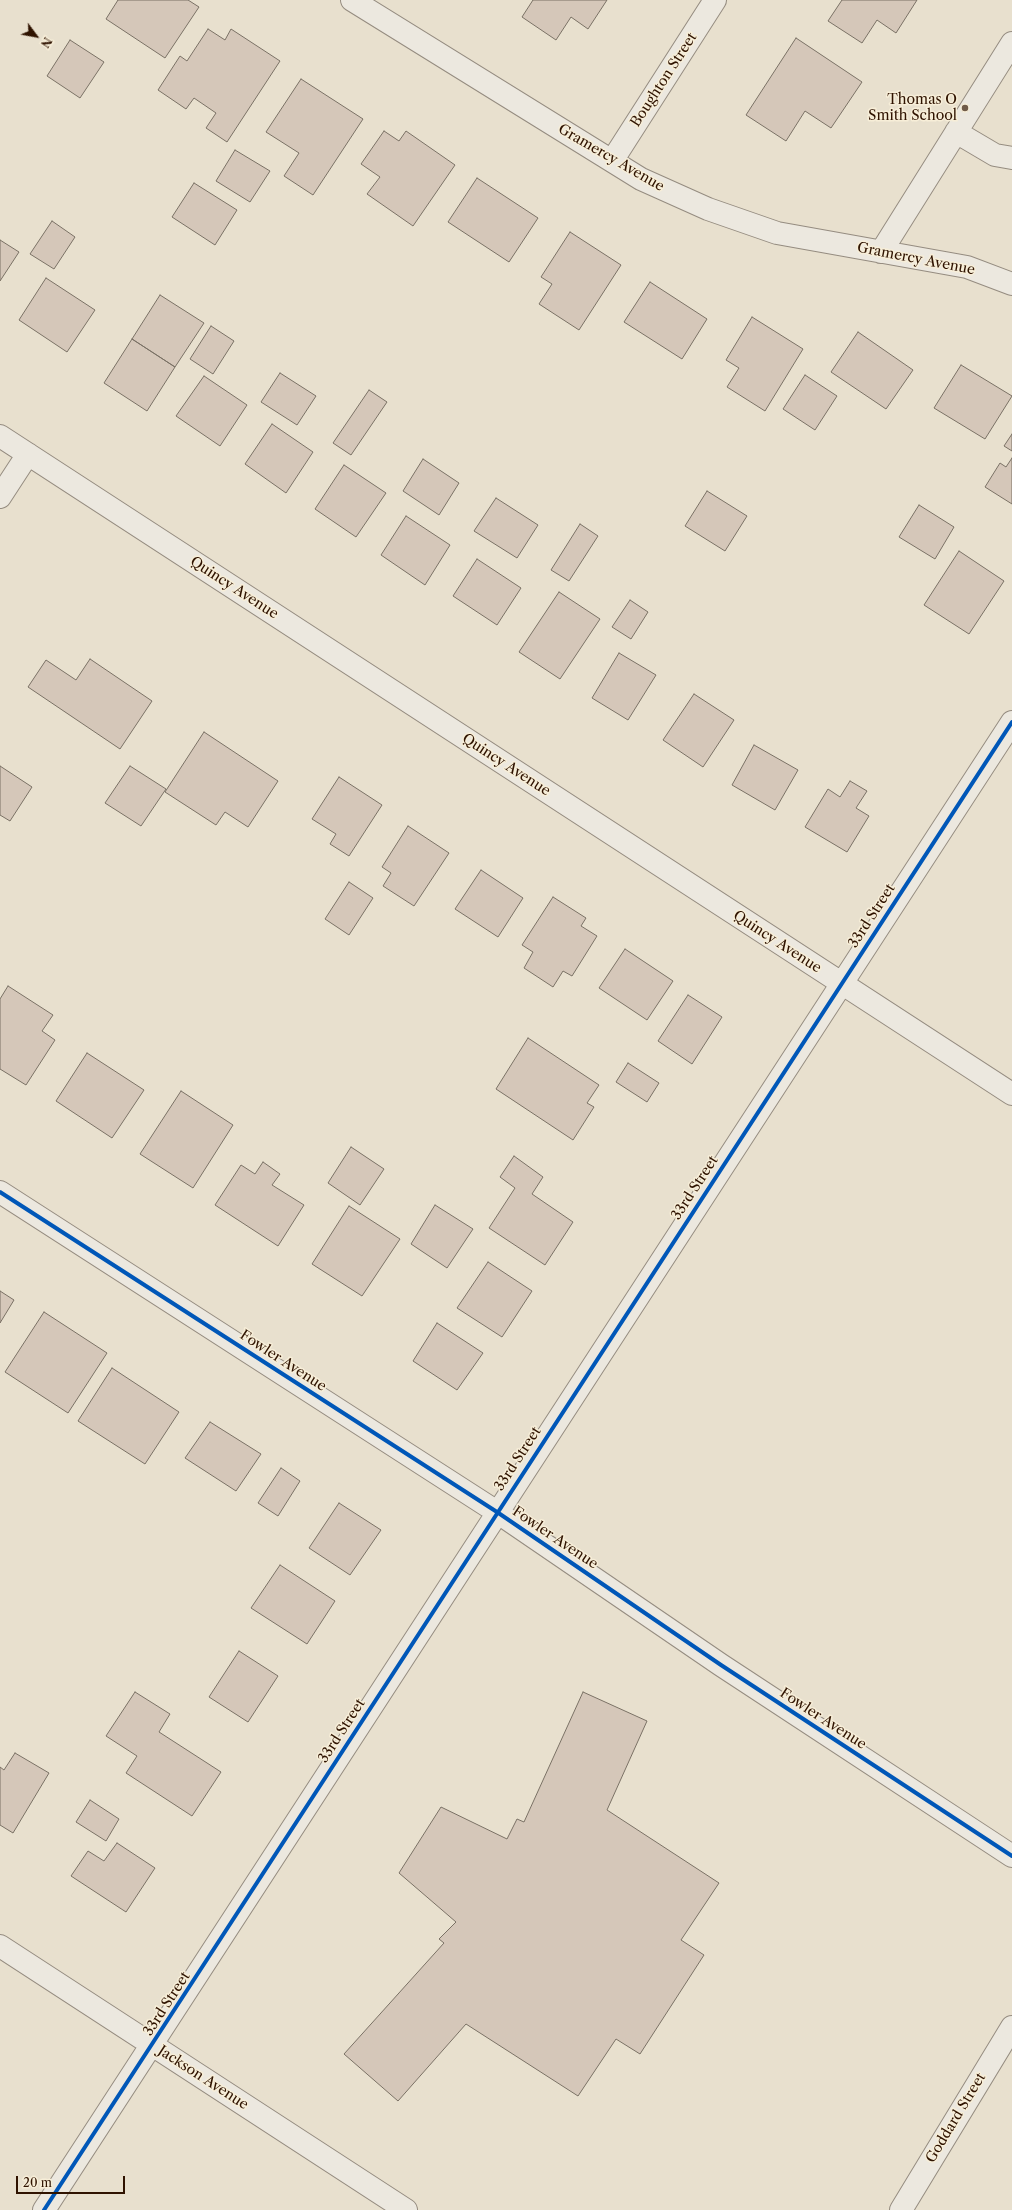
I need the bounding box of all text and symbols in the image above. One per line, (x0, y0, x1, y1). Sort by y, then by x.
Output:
north arrow (16, 16, 56, 56)
street label: Boughton Street (627, 30, 701, 130)
text: N (38, 35, 55, 50)
place label: Thomas O Smith School (868, 92, 957, 124)
marker: Thomas O Smith School (960, 103, 970, 113)
street label: Gramercy Avenue (555, 121, 667, 195)
street label: Gramercy Avenue (856, 239, 976, 279)
street label: Quincy Avenue (187, 553, 281, 623)
street label: Quincy Avenue (459, 730, 553, 800)
street label: 33rd Street (845, 881, 899, 951)
street label: Quincy Avenue (730, 907, 824, 977)
street label: 33rd Street (668, 1153, 722, 1223)
street label: Fowler Avenue (237, 1327, 329, 1395)
street label: 33rd Street (491, 1424, 545, 1494)
street label: Fowler Avenue (509, 1503, 601, 1573)
street label: Fowler Avenue (777, 1685, 869, 1753)
street label: 33rd Street (315, 1696, 369, 1766)
street label: 33rd Street (140, 1969, 194, 2039)
street label: Jackson Avenue (155, 2042, 251, 2114)
street label: Goddard Street (923, 2070, 989, 2166)
scale bar (18, 2168, 127, 2194)
text: 20 m (23, 2175, 52, 2190)

